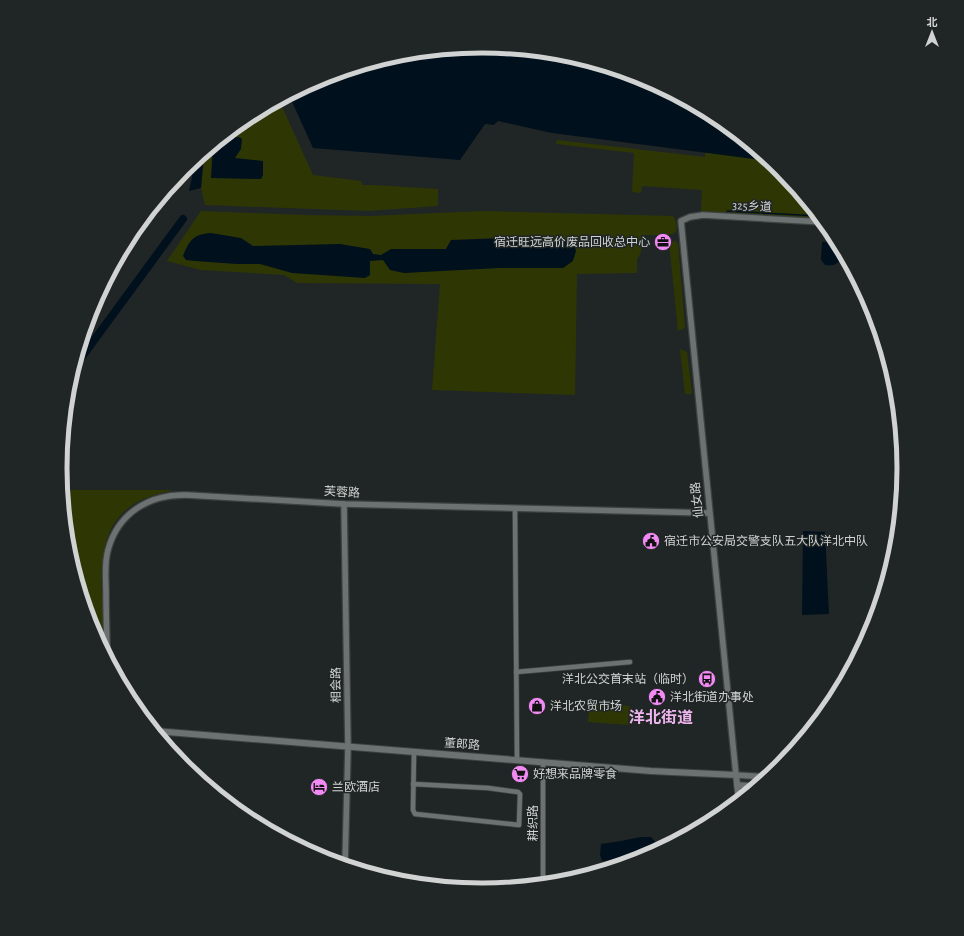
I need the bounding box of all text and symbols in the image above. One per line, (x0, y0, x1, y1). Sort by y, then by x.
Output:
north arrow (912, 12, 952, 52)
text: 北 (927, 17, 938, 28)
street label: 325乡道 (732, 198, 772, 213)
office icon: 宿迁旺远高价废品回收总中心 (653, 232, 673, 252)
place label: 宿迁旺远高价废品回收总中心 (494, 235, 650, 248)
street label: 仙女路 (688, 481, 705, 519)
street label: 芙蓉路 (324, 484, 360, 499)
public building icon: 宿迁市公安局交警支队五大队洋北中队 (641, 531, 661, 551)
place label: 宿迁市公安局交警支队五大队洋北中队 (664, 534, 868, 547)
street label: 相会路 (329, 667, 342, 703)
bus stop icon: 洋北公交首末站（临时） (697, 669, 717, 689)
place label: 洋北公交首末站（临时） (562, 672, 694, 685)
public building icon: 洋北街道办事处 (647, 687, 667, 707)
place label: 洋北街道办事处 (670, 690, 754, 703)
shop icon: 洋北农贸市场 (527, 696, 547, 716)
place label: 洋北农贸市场 (550, 699, 622, 712)
district label: 洋北街道 (629, 709, 693, 726)
street label: 董郎路 (444, 736, 480, 751)
supermarket icon: 好想来品牌零食 (510, 764, 530, 784)
place label: 好想来品牌零食 (533, 767, 617, 780)
hotel icon: 兰欧酒店 (309, 777, 329, 797)
place label: 兰欧酒店 (332, 780, 380, 793)
street label: 耕织路 (526, 805, 539, 841)

